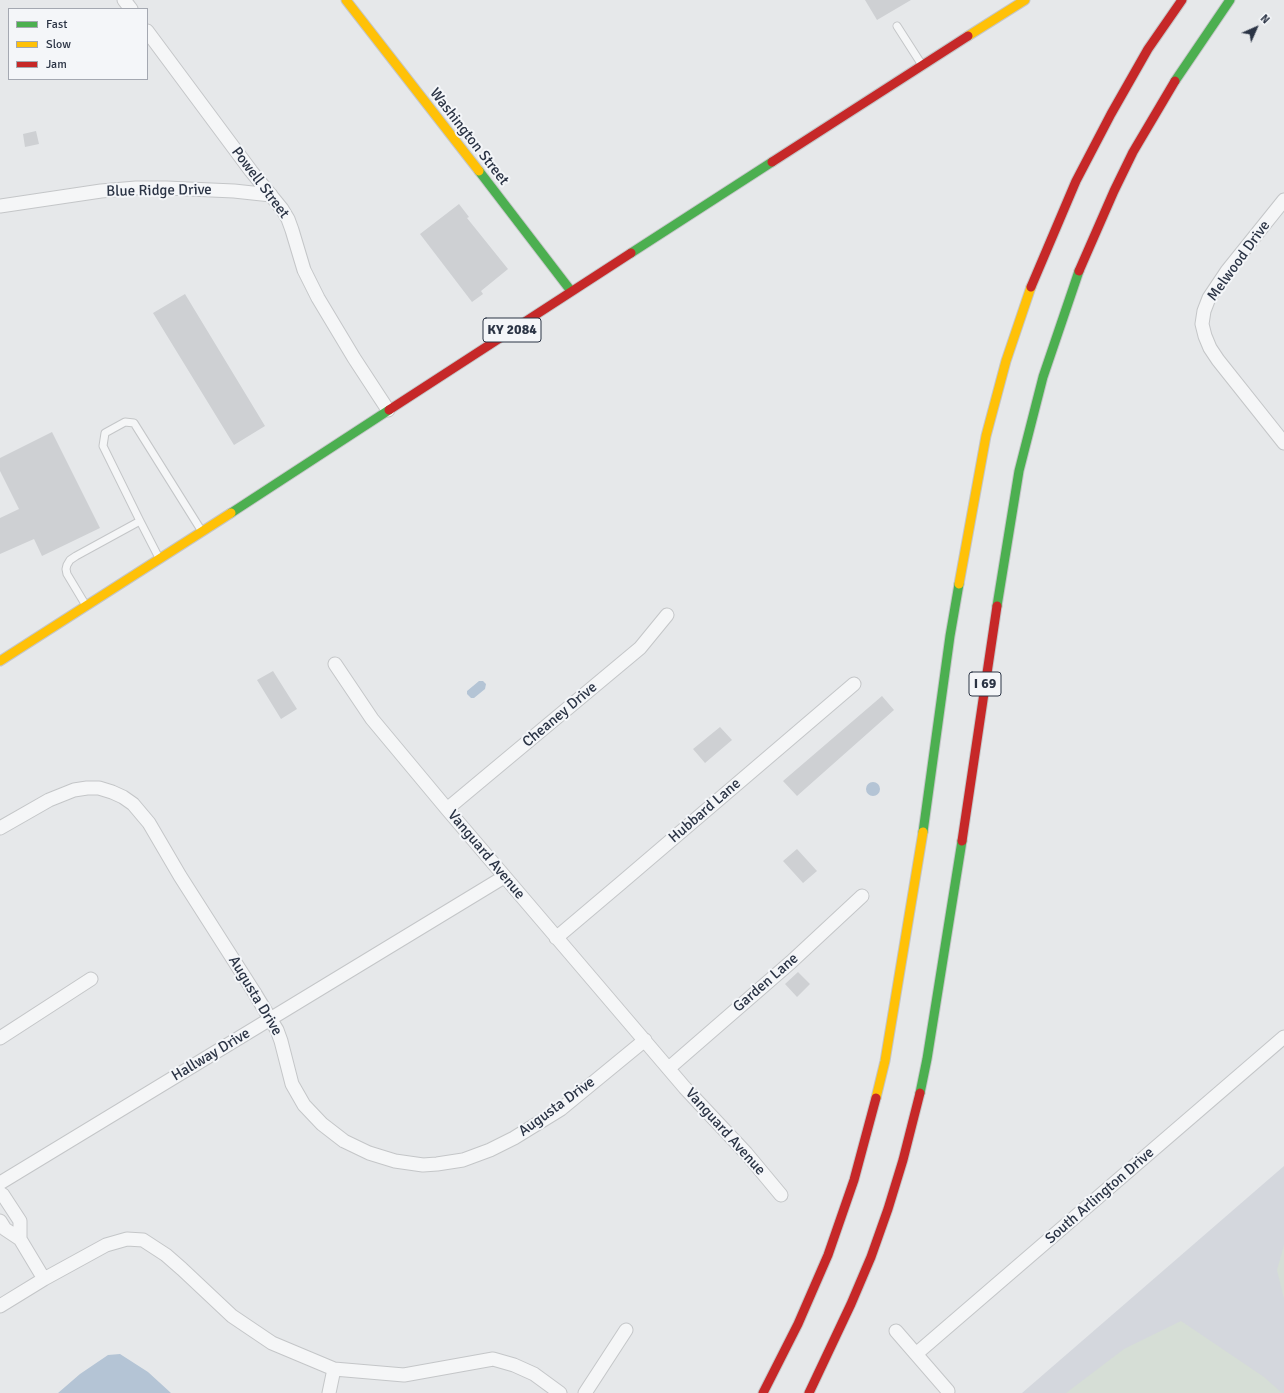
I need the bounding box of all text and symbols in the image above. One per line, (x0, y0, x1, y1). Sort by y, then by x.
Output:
legend (8, 8, 148, 80)
north arrow (1236, 8, 1276, 48)
text: N (1258, 12, 1272, 26)
text: Fast (46, 17, 67, 32)
text: Slow (46, 37, 71, 52)
text: Jam (46, 57, 67, 72)
street label: Washington Street (426, 85, 512, 189)
street label: Powell Street (227, 144, 293, 222)
street label: Blue Ridge Drive (106, 181, 212, 201)
street label: Melwood Drive (1204, 217, 1274, 305)
road number: KY 2084 (483, 318, 541, 342)
road number: I 69 (969, 672, 1001, 696)
street label: Cheaney Drive (519, 679, 601, 751)
street label: Hubbard Lane (665, 775, 745, 847)
street label: Vanguard Avenue (443, 807, 529, 903)
street label: Garden Lane (730, 950, 802, 1016)
street label: Augusta Drive (224, 953, 286, 1039)
street label: Hallway Drive (169, 1025, 253, 1085)
street label: Augusta Drive (515, 1073, 599, 1141)
street label: Vanguard Avenue (681, 1085, 769, 1179)
street label: South Arlington Drive (1042, 1144, 1158, 1248)

